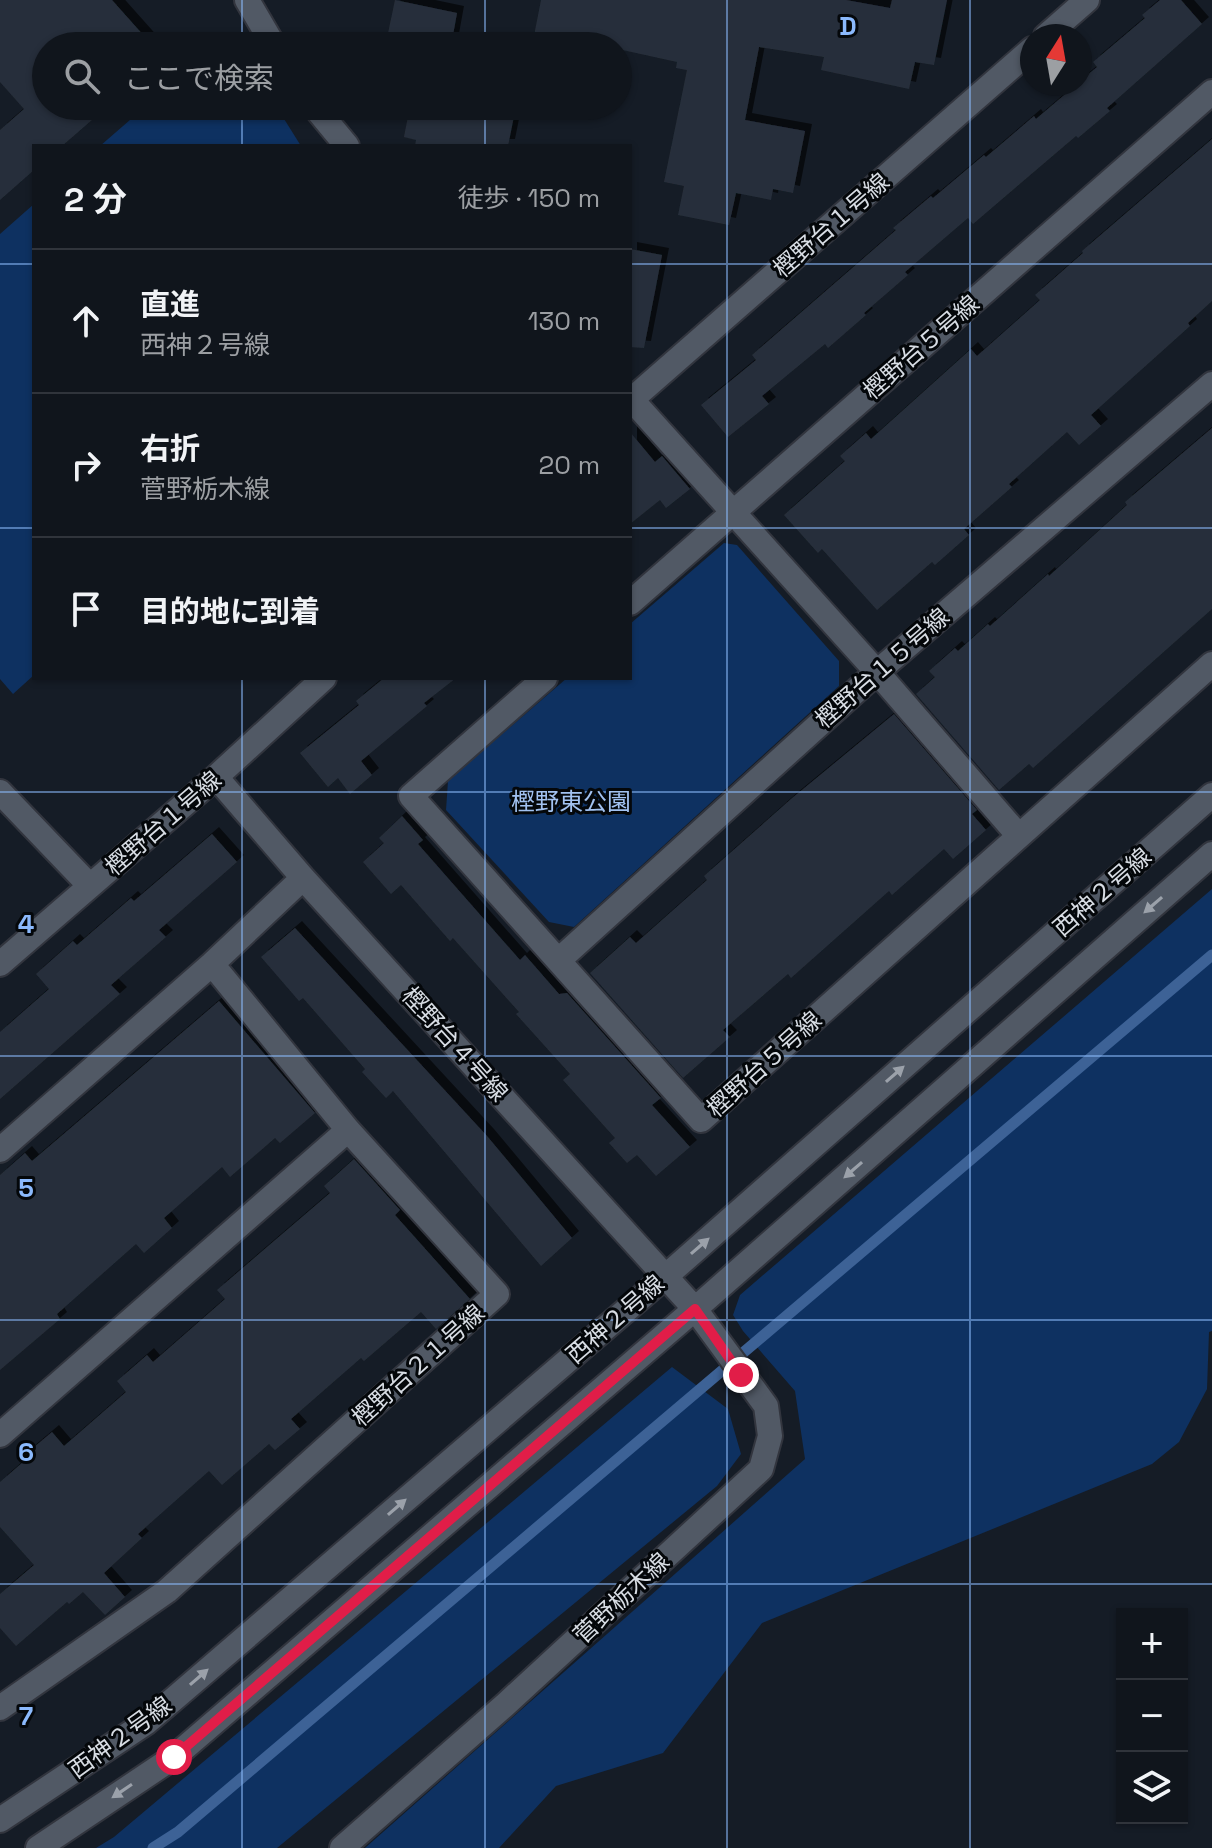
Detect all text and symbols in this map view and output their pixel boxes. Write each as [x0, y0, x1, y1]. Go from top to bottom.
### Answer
text: D [839, 9, 857, 43]
north arrow [1020, 24, 1092, 96]
search box [32, 32, 632, 120]
icon: search [60, 54, 104, 98]
text: ここで検索 [124, 59, 274, 98]
street label: 樫野台１号線 [766, 166, 896, 284]
text: 2 分 [64, 178, 127, 221]
text: 徒歩 · 150 m [458, 181, 600, 215]
text: 直進 [140, 285, 200, 324]
street label: 樫野台５号線 [856, 288, 986, 406]
icon: ahead [64, 299, 108, 343]
text: 130 m [528, 304, 600, 338]
text: 西神２号線 [140, 328, 270, 362]
text: 右折 [140, 429, 200, 468]
icon: right [64, 443, 108, 487]
text: 20 m [539, 448, 600, 482]
text: 菅野栃木線 [140, 472, 270, 506]
icon: arrive [64, 587, 108, 631]
text: 目的地に到着 [140, 592, 320, 631]
street label: 樫野台１５号線 [808, 601, 956, 735]
street label: 樫野台１号線 [98, 764, 228, 882]
park label: 樫野東公園 [511, 786, 631, 817]
street label: 西神２号線 [1047, 841, 1157, 943]
one-way arrow [1144, 896, 1163, 914]
text: 4 [18, 907, 34, 941]
street label: 樫野台４号線 [395, 980, 515, 1108]
street label: 樫野台５号線 [700, 1004, 828, 1124]
one-way arrow [885, 1066, 904, 1084]
one-way arrow [844, 1161, 864, 1178]
text: 5 [18, 1171, 34, 1205]
one-way arrow [690, 1238, 709, 1256]
street label: 西神２号線 [560, 1268, 670, 1370]
street label: 樫野台２１号線 [345, 1297, 491, 1433]
route end [723, 1357, 759, 1393]
text: 6 [18, 1435, 34, 1469]
one-way arrow [386, 1499, 406, 1516]
street label: 菅野栃木線 [567, 1546, 675, 1650]
map controls [1116, 1608, 1188, 1824]
button: + [1116, 1608, 1188, 1680]
one-way arrow [189, 1669, 209, 1686]
button: − [1116, 1680, 1188, 1752]
street label: 西神２号線 [62, 1689, 178, 1785]
text: 7 [19, 1699, 33, 1733]
route start [156, 1739, 192, 1775]
button: layers [1116, 1752, 1188, 1824]
one-way arrow [112, 1783, 133, 1798]

